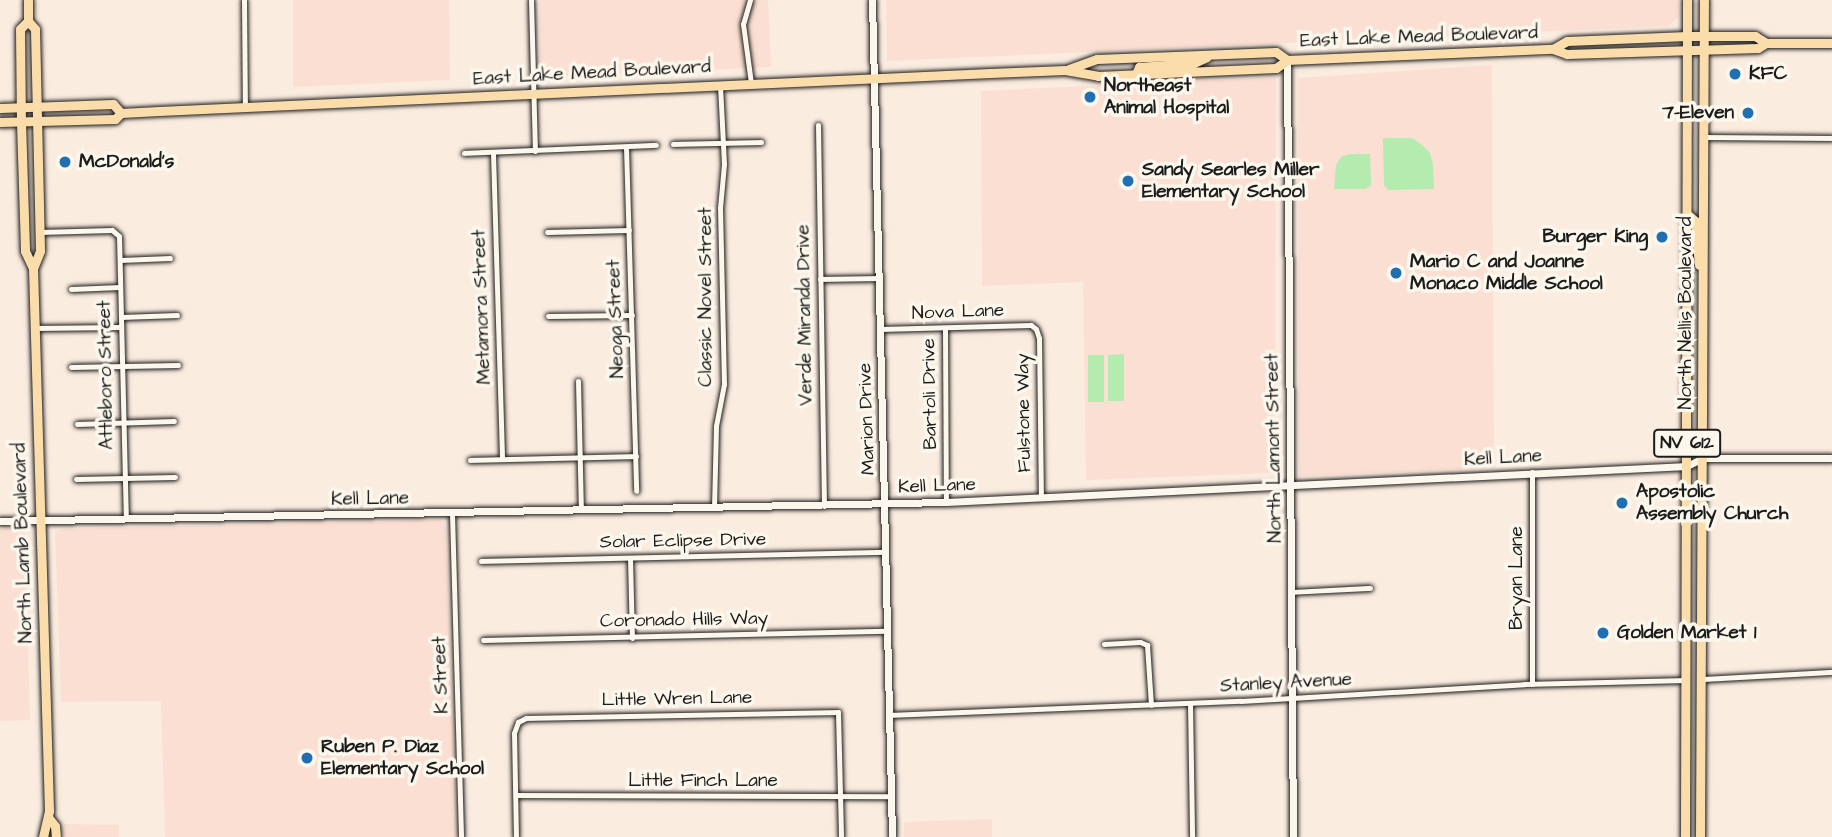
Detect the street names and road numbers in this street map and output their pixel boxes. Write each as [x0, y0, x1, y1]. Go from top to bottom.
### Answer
street label: East Lake Mead Boulevard [1300, 21, 1538, 53]
street label: East Lake Mead Boulevard [473, 55, 711, 91]
street label: Classic Novel Street [695, 207, 717, 387]
street label: North Nellis Boulevard [1675, 217, 1697, 409]
street label: Verde Miranda Drive [792, 224, 818, 406]
street label: Metamora Street [468, 229, 496, 385]
street label: Neoga Street [603, 259, 629, 379]
street label: Nova Lane [911, 299, 1005, 325]
street label: Attleboro Street [93, 300, 119, 450]
street label: Bartoli Drive [918, 338, 942, 450]
street label: Fulstone Way [1012, 353, 1036, 473]
street label: North Lamont Street [1261, 353, 1287, 543]
street label: Marion Drive [854, 362, 880, 476]
road number: NV 612 [1652, 428, 1722, 458]
street label: North Lamb Boulevard [8, 442, 38, 644]
street label: Kell Lane [1463, 445, 1543, 471]
street label: Kell Lane [898, 473, 976, 499]
street label: Kell Lane [331, 487, 409, 511]
street label: Bryan Lane [1506, 526, 1528, 630]
street label: Solar Eclipse Drive [600, 528, 766, 554]
street label: Coronado Hills Way [600, 607, 768, 633]
street label: K Street [428, 636, 454, 714]
street label: Stanley Avenue [1219, 668, 1353, 698]
street label: Little Wren Lane [602, 686, 752, 712]
street label: Little Finch Lane [628, 770, 778, 792]

